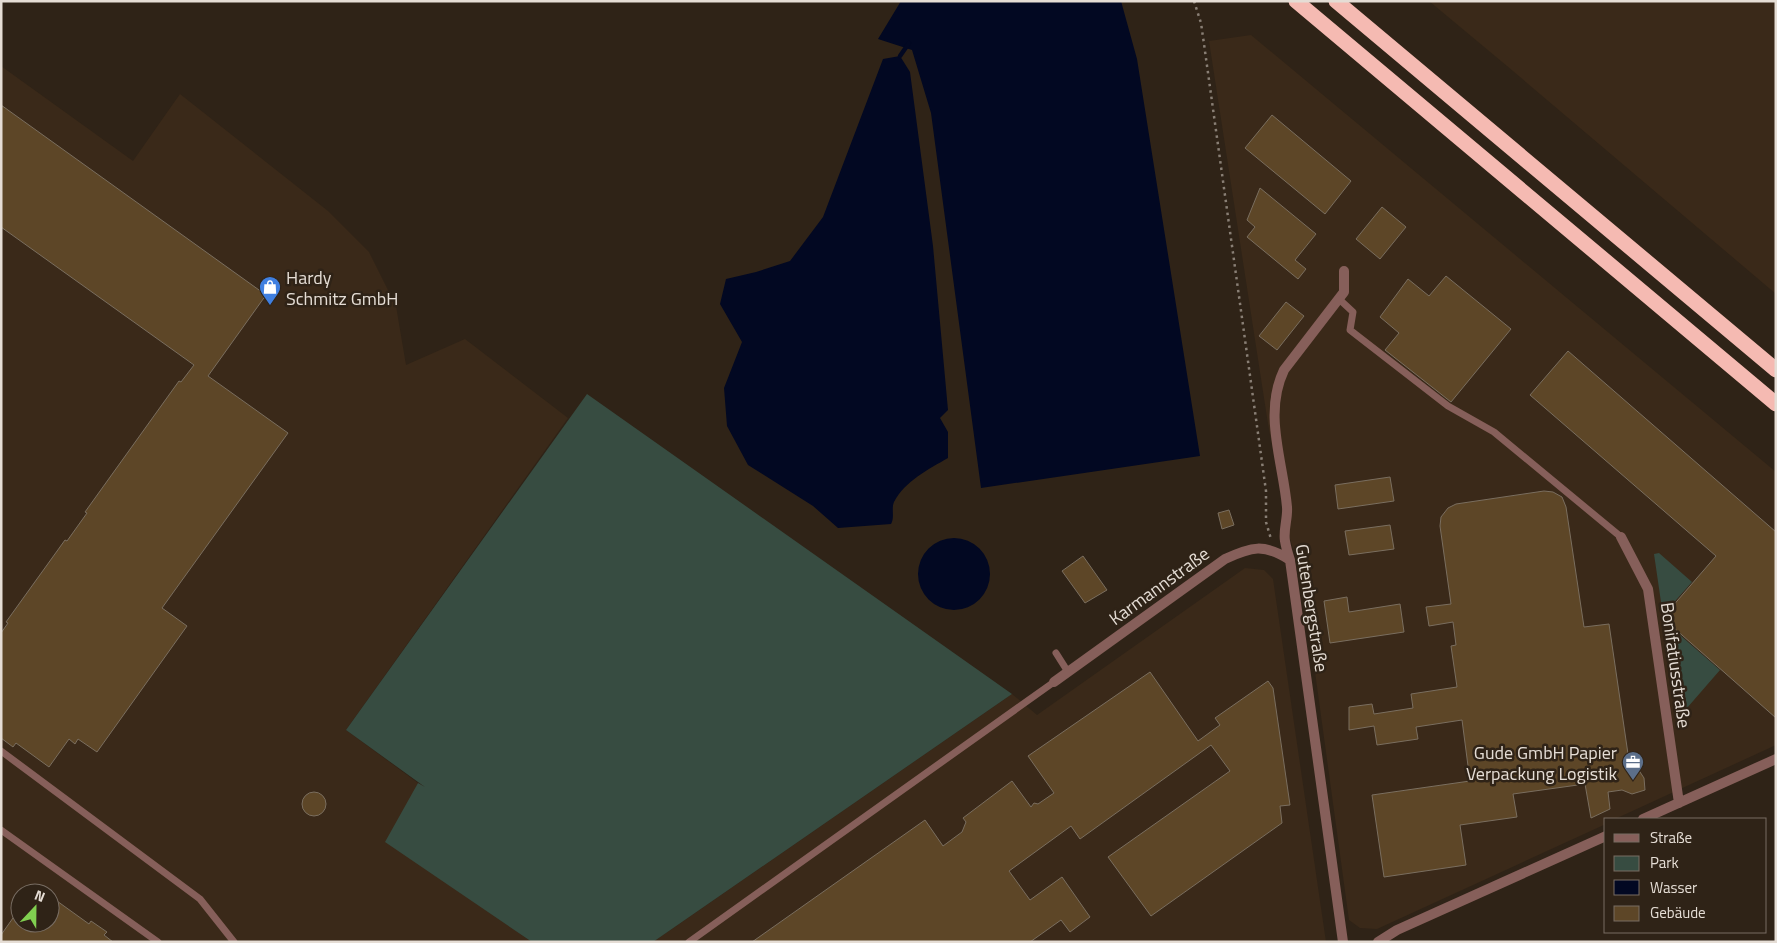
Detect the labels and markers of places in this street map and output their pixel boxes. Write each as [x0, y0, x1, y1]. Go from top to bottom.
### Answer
place label: Hardy Schmitz GmbH [286, 264, 398, 312]
shop icon: Hardy Schmitz GmbH [258, 275, 282, 306]
place label: Gude GmbH Papier Verpackung Logistik [1466, 739, 1617, 787]
office icon: Gude GmbH Papier Verpackung Logistik [1621, 750, 1645, 781]

